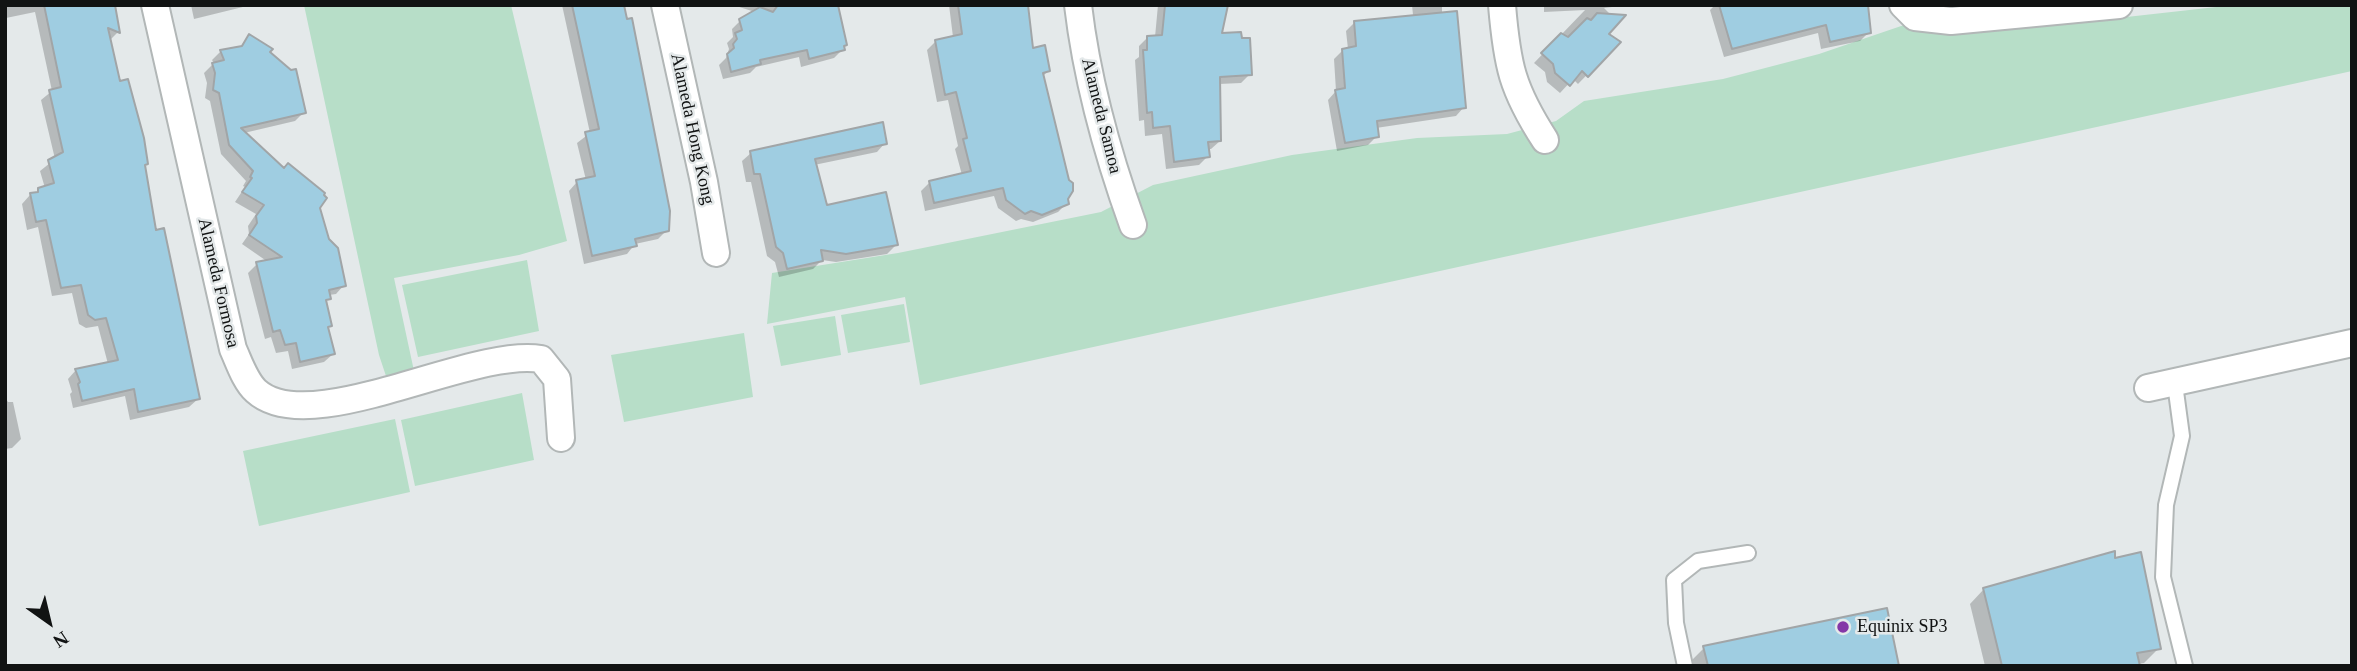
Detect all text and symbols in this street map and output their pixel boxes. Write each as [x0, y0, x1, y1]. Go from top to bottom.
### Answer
street label: Alameda Hong Kong [665, 51, 719, 207]
street label: Alameda Samoa [1076, 56, 1126, 176]
street label: Alameda Formosa [193, 216, 243, 350]
north arrow [14, 587, 84, 657]
place label: Equinix SP3 [1857, 616, 1948, 638]
marker: Equinix SP3 [1835, 619, 1851, 635]
text: N [49, 627, 73, 652]

